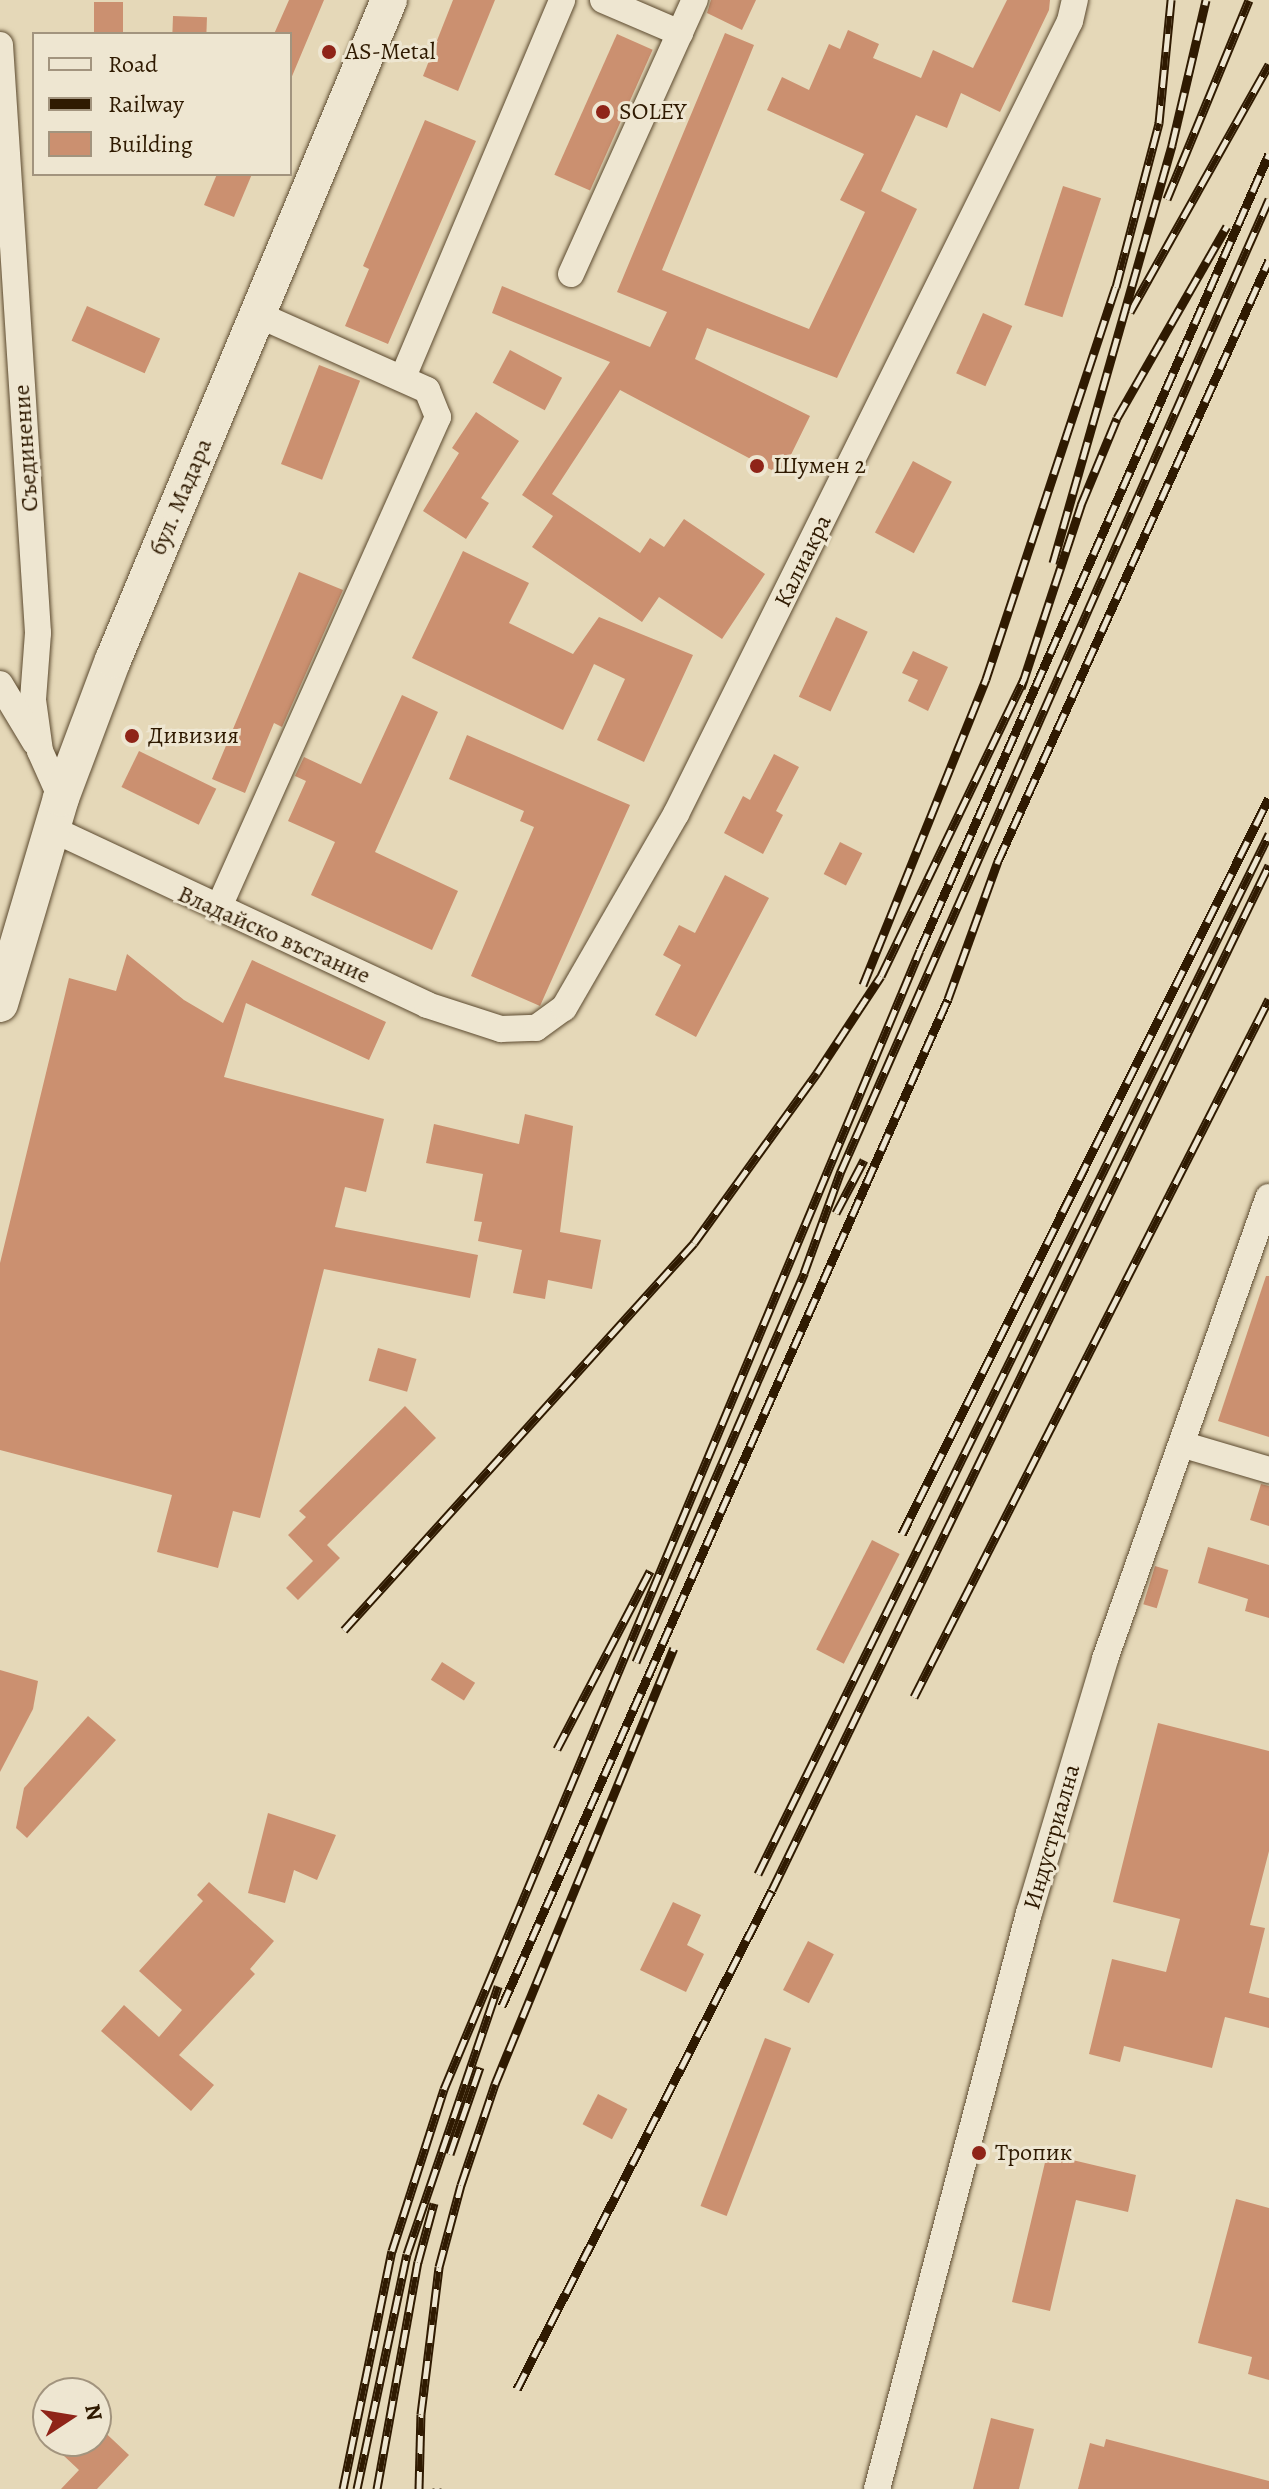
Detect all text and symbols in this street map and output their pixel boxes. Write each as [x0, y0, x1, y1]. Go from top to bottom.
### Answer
legend [32, 32, 292, 176]
place label: AS-Metal [345, 38, 436, 66]
marker: AS-Metal [320, 43, 338, 61]
text: Road [108, 48, 158, 80]
text: Railway [108, 88, 184, 120]
place label: SOLEY [619, 98, 686, 126]
marker: SOLEY [594, 103, 612, 121]
text: Building [108, 128, 193, 160]
street label: Съединение [7, 383, 45, 513]
street label: бул. Мадара [143, 434, 219, 560]
place label: Шумен 2 [773, 452, 866, 480]
marker: Шумен 2 [748, 457, 766, 475]
street label: Калиакра [768, 510, 838, 612]
place label: Дивизия [148, 722, 239, 750]
marker: Дивизия [123, 727, 141, 745]
street label: Владайско въстание [173, 880, 375, 990]
street label: Индустриална [1018, 1761, 1086, 1913]
place label: Тропик [995, 2139, 1072, 2167]
marker: Тропик [970, 2144, 988, 2162]
north arrow [32, 2377, 112, 2457]
text: N [77, 2401, 110, 2423]

